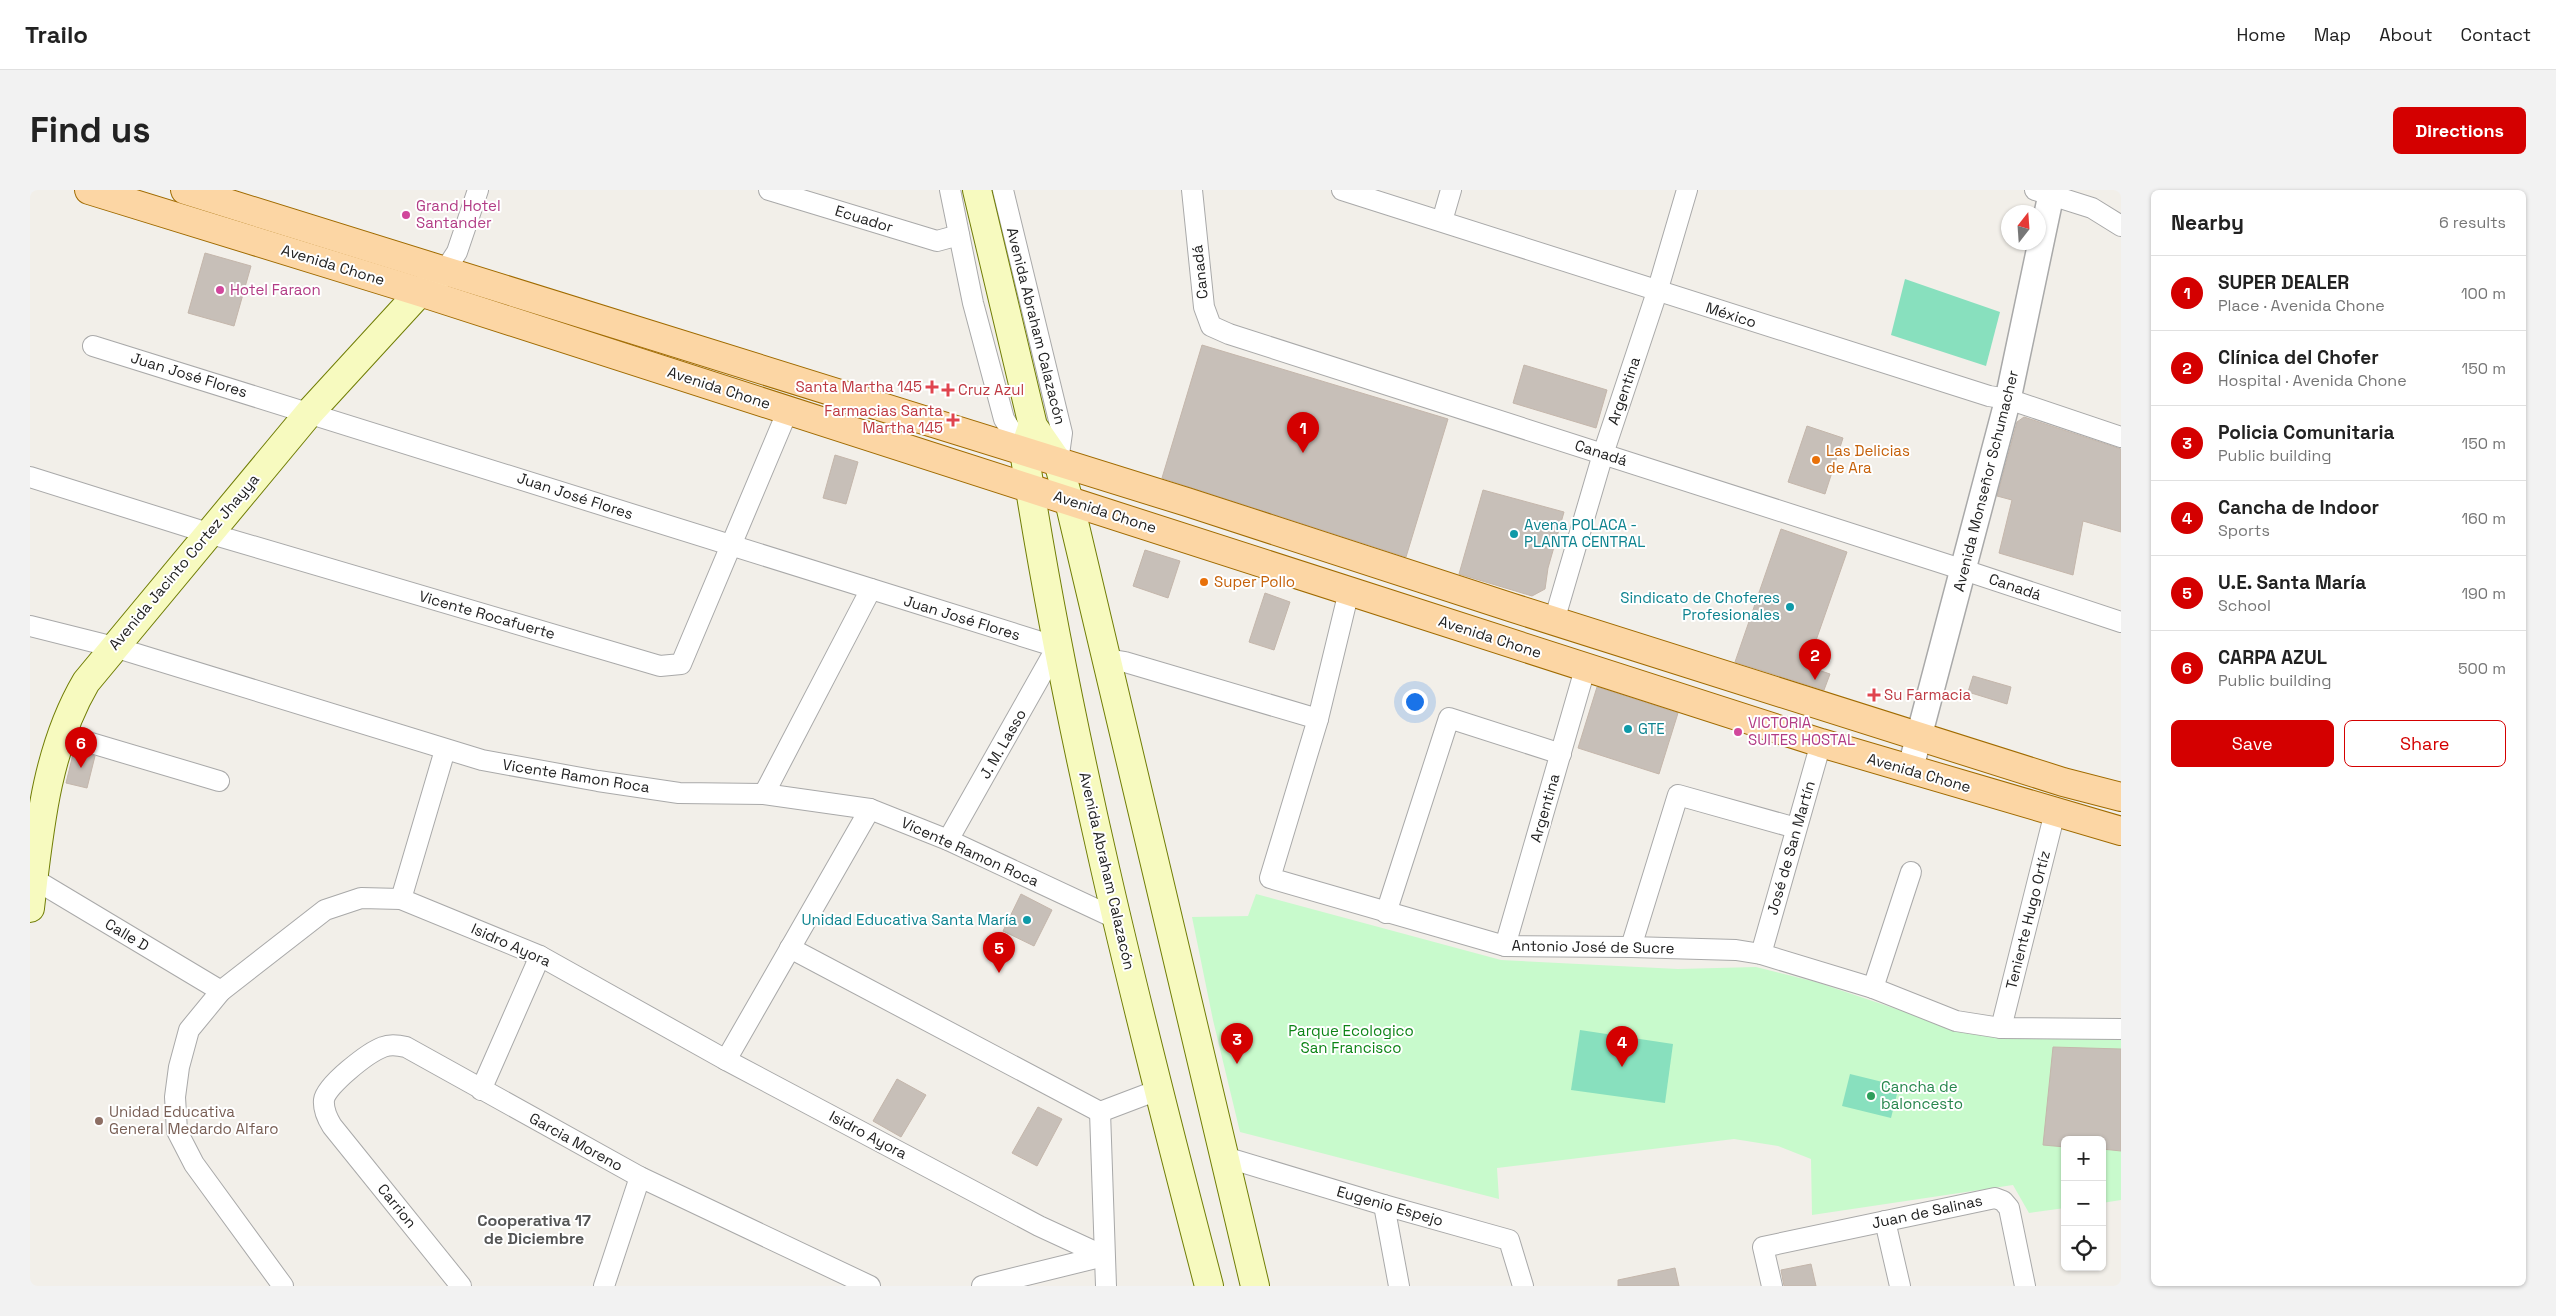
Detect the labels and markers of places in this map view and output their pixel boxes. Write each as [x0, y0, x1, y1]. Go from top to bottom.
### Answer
place label: Grand Hotel Santander [416, 196, 501, 232]
marker: Grand Hotel Santander [400, 209, 412, 221]
place label: Hotel Faraon [230, 280, 321, 299]
marker: Hotel Faraon [214, 284, 226, 296]
place label: Santa Martha 145 [795, 377, 922, 396]
place label: Cruz Azul [958, 380, 1024, 399]
marker: Santa Martha 145 [926, 381, 938, 393]
marker: Cruz Azul [942, 384, 954, 396]
place label: Farmacias Santa Martha 145 [824, 401, 943, 437]
pin: 1 [1287, 412, 1319, 453]
marker: Farmacias Santa Martha 145 [947, 414, 959, 426]
place label: Las Delicias de Ara [1826, 441, 1910, 477]
marker: Las Delicias de Ara [1810, 454, 1822, 466]
place label: Avena POLACA - PLANTA CENTRAL [1524, 515, 1645, 551]
marker: Avena POLACA - PLANTA CENTRAL [1508, 528, 1520, 540]
place label: Super Pollo [1214, 572, 1295, 591]
marker: Super Pollo [1198, 576, 1210, 588]
place label: Sindicato de Choferes Profesionales [1620, 588, 1780, 624]
marker: Sindicato de Choferes Profesionales [1784, 601, 1796, 613]
pin: 2 [1799, 639, 1831, 680]
place label: Su Farmacia [1884, 685, 1971, 704]
marker: Su Farmacia [1868, 689, 1880, 701]
place label: VICTORIA SUITES HOSTAL [1748, 713, 1855, 749]
place label: GTE [1638, 719, 1665, 738]
marker: GTE [1622, 723, 1634, 735]
marker: VICTORIA SUITES HOSTAL [1732, 726, 1744, 738]
pin: 6 [65, 727, 97, 768]
place label: Unidad Educativa Santa María [802, 910, 1017, 929]
marker: Unidad Educativa Santa María [1021, 914, 1033, 926]
pin: 5 [983, 932, 1015, 973]
pin: 3 [1221, 1023, 1253, 1064]
pin: 4 [1606, 1026, 1638, 1067]
place label: Cancha de baloncesto [1881, 1077, 1963, 1113]
marker: Cancha de baloncesto [1865, 1090, 1877, 1102]
place label: Unidad Educativa General Medardo Alfaro [109, 1102, 278, 1138]
marker: Unidad Educativa General Medardo Alfaro [93, 1115, 105, 1127]

